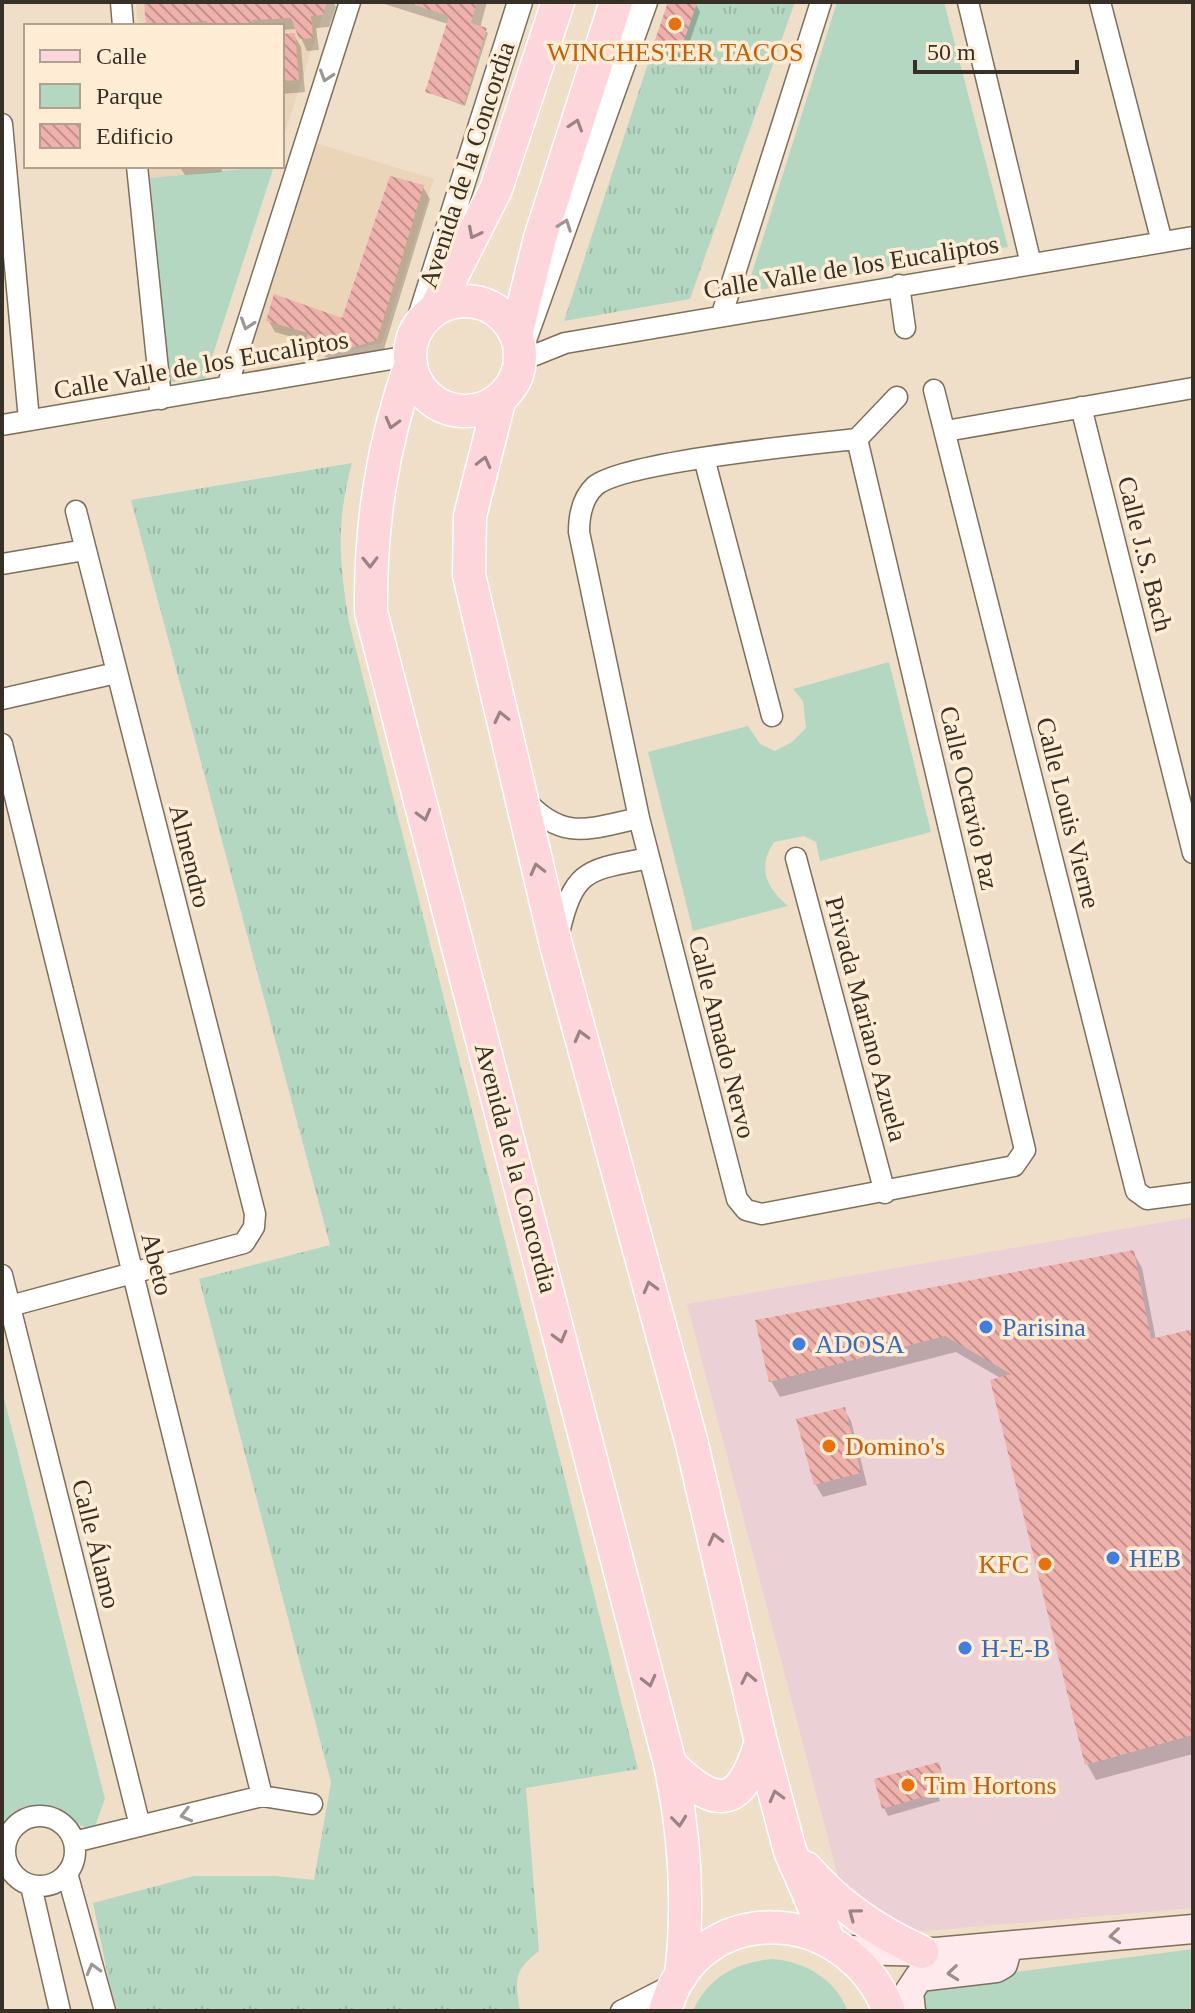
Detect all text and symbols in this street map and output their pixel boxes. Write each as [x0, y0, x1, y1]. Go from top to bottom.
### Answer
marker: WINCHESTER TACOS [666, 15, 684, 33]
legend [24, 24, 284, 168]
scale bar [915, 24, 1077, 74]
street label: Avenida de la Concordia [413, 38, 521, 292]
place label: WINCHESTER TACOS [547, 38, 803, 67]
text: 50 m [927, 39, 976, 65]
text: Calle [96, 43, 147, 69]
one-way arrow [320, 69, 336, 83]
text: Parque [96, 83, 163, 109]
one-way arrow [567, 119, 583, 133]
text: Edificio [96, 123, 173, 149]
one-way arrow [555, 219, 572, 233]
one-way arrow [468, 224, 484, 239]
street label: Calle Valle de los Eucaliptos [701, 229, 1001, 305]
one-way arrow [240, 317, 256, 330]
street label: Calle Valle de los Eucaliptos [52, 325, 350, 405]
one-way arrow [385, 415, 402, 429]
one-way arrow [475, 456, 492, 469]
street label: Calle J.S. Bach [1112, 473, 1178, 635]
one-way arrow [362, 556, 379, 569]
street label: Calle Octavio Paz [934, 703, 1004, 893]
one-way arrow [494, 710, 511, 724]
street label: Calle Louis Vierne [1030, 714, 1106, 912]
street label: Almendro [163, 801, 217, 911]
one-way arrow [414, 807, 431, 821]
one-way arrow [530, 863, 547, 877]
street label: Privada Mariano Azuela [819, 893, 913, 1145]
street label: Calle Amado Nervo [683, 933, 761, 1141]
one-way arrow [574, 1030, 590, 1044]
street label: Avenida de la Concordia [469, 1040, 563, 1296]
street label: Abeto [135, 1230, 179, 1298]
one-way arrow [643, 1280, 659, 1294]
place label: Parisina [1002, 1313, 1086, 1342]
marker: Parisina [977, 1318, 995, 1336]
one-way arrow [551, 1330, 568, 1344]
place label: ADOSA [815, 1330, 905, 1359]
marker: ADOSA [790, 1335, 808, 1353]
place label: Domino's [845, 1432, 945, 1461]
marker: Domino's [820, 1437, 838, 1455]
street label: Calle Álamo [66, 1476, 126, 1612]
one-way arrow [708, 1532, 725, 1546]
place label: HEB [1129, 1544, 1181, 1573]
marker: HEB [1104, 1549, 1122, 1567]
place label: KFC [978, 1550, 1029, 1579]
marker: KFC [1036, 1555, 1054, 1573]
place label: H-E-B [981, 1634, 1050, 1663]
marker: H-E-B [956, 1639, 974, 1657]
one-way arrow [740, 1671, 757, 1685]
one-way arrow [640, 1674, 657, 1688]
place label: Tim Hortons [924, 1771, 1057, 1800]
marker: Tim Hortons [899, 1776, 917, 1794]
one-way arrow [768, 1790, 785, 1804]
one-way arrow [180, 1805, 193, 1822]
one-way arrow [670, 1815, 687, 1828]
one-way arrow [848, 1910, 862, 1924]
one-way arrow [1108, 1928, 1121, 1945]
one-way arrow [86, 1962, 102, 1976]
one-way arrow [946, 1965, 959, 1982]

